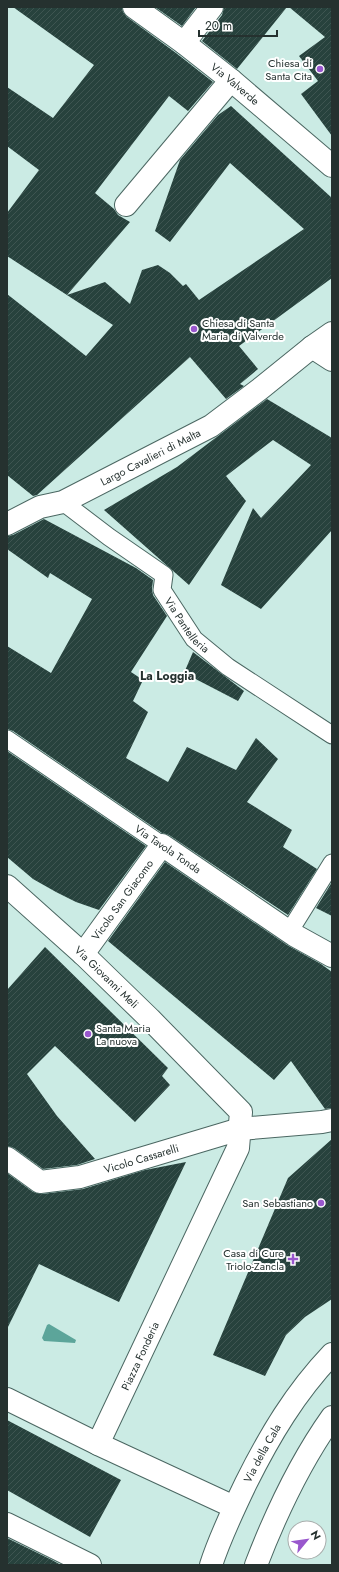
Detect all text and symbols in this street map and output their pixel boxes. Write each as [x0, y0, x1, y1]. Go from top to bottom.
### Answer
scale bar [199, 12, 277, 38]
text: 20 m [205, 17, 232, 35]
place label: Chiesa di Santa Cita [265, 55, 312, 84]
street label: Via Valverde [207, 59, 263, 109]
marker: Chiesa di Santa Cita [315, 64, 325, 74]
place label: Chiesa di Santa Maria di Valverde [202, 315, 284, 344]
marker: Chiesa di Santa Maria di Valverde [189, 324, 199, 334]
street label: Largo Cavalieri di Malta [98, 425, 203, 489]
street label: Via Pantelleria [161, 594, 213, 657]
district label: La Loggia [140, 667, 194, 685]
street label: Via Tavola Tonda [132, 821, 204, 877]
street label: Vicolo San Giacomo [88, 856, 157, 943]
street label: Via Giovanni Meli [71, 942, 142, 1012]
place label: Santa Maria La nuova [96, 1020, 150, 1049]
marker: Santa Maria La nuova [83, 1029, 93, 1039]
street label: Vicolo Cassarelli [102, 1140, 181, 1177]
place label: San Sebastiano [242, 1195, 313, 1211]
marker: San Sebastiano [316, 1198, 326, 1208]
place label: Casa di Cure Triolo-Zancla [223, 1245, 284, 1274]
marker: Casa di Cure Triolo-Zancla [287, 1253, 299, 1265]
street label: Piazza Fonderia [117, 1319, 163, 1393]
street label: Via della Cala [239, 1421, 285, 1485]
north arrow [287, 1520, 327, 1560]
text: N [307, 1527, 325, 1543]

